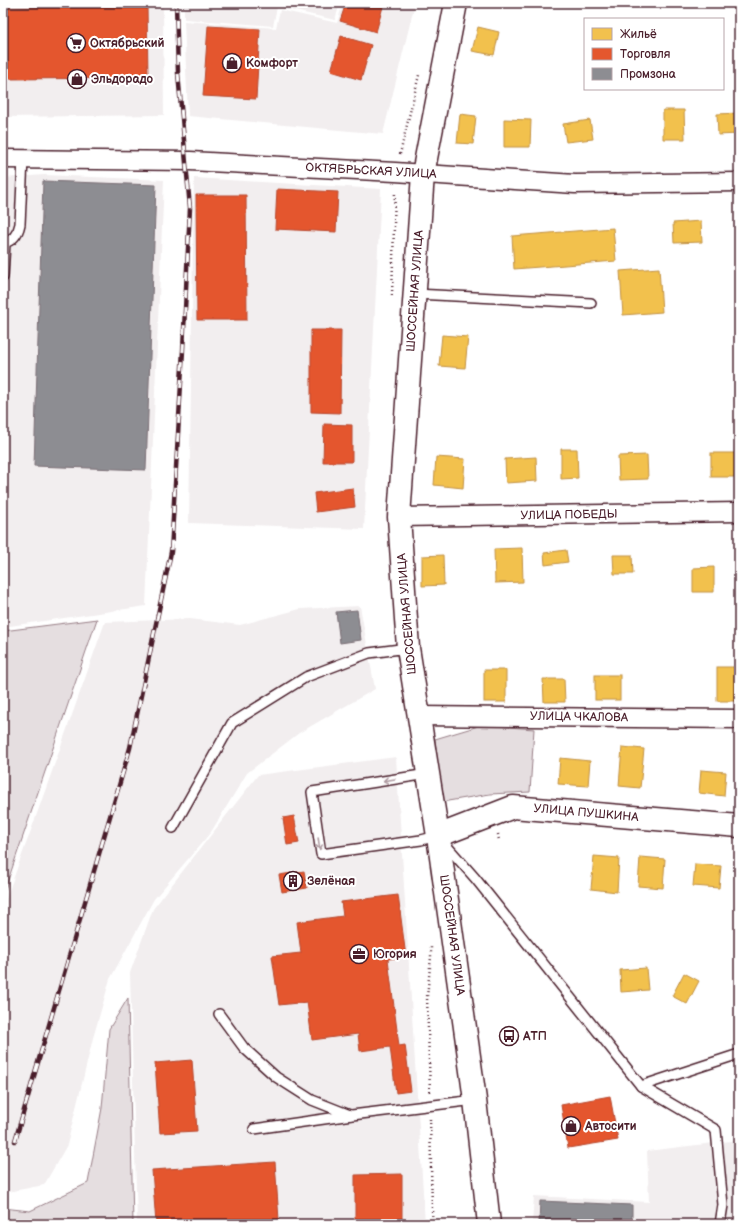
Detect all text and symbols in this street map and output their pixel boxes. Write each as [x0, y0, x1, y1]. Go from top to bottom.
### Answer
legend [584, 18, 724, 90]
text: Жильё [620, 27, 657, 42]
supermarket icon: Октябрьский [65, 32, 87, 54]
place label: Октябрьский [90, 36, 164, 51]
text: Торговля [620, 47, 671, 62]
shop icon: Комфорт [221, 52, 243, 74]
place label: Комфорт [246, 56, 298, 71]
text: Промзона [620, 67, 676, 82]
shop icon: Эльдорадо [66, 68, 88, 90]
place label: Эльдорадо [91, 72, 153, 87]
street label: ОКТЯБРЬСКАЯ УЛИЦА [305, 160, 438, 182]
street label: ШОССЕЙНАЯ УЛИЦА [403, 229, 427, 352]
street label: УЛИЦА ПОБЕДЫ [520, 507, 618, 523]
street label: ШОССЕЙНАЯ УЛИЦА [394, 552, 420, 675]
street label: УЛИЦА ЧКАЛОВА [530, 709, 629, 725]
one-way arrow [383, 776, 396, 784]
street label: УЛИЦА ПУШКИНА [533, 801, 640, 825]
one-way arrow [316, 837, 323, 850]
building icon: Зелёная [282, 870, 304, 892]
place label: Зелёная [307, 874, 355, 889]
street label: ШОССЕЙНАЯ УЛИЦА [436, 874, 468, 997]
office icon: Югория [348, 943, 370, 965]
place label: Югория [373, 947, 417, 962]
bus stop icon: АТП [498, 1025, 520, 1047]
place label: АТП [522, 1029, 547, 1044]
shop icon: Автосити [560, 1115, 582, 1137]
place label: Автосити [584, 1119, 637, 1134]

